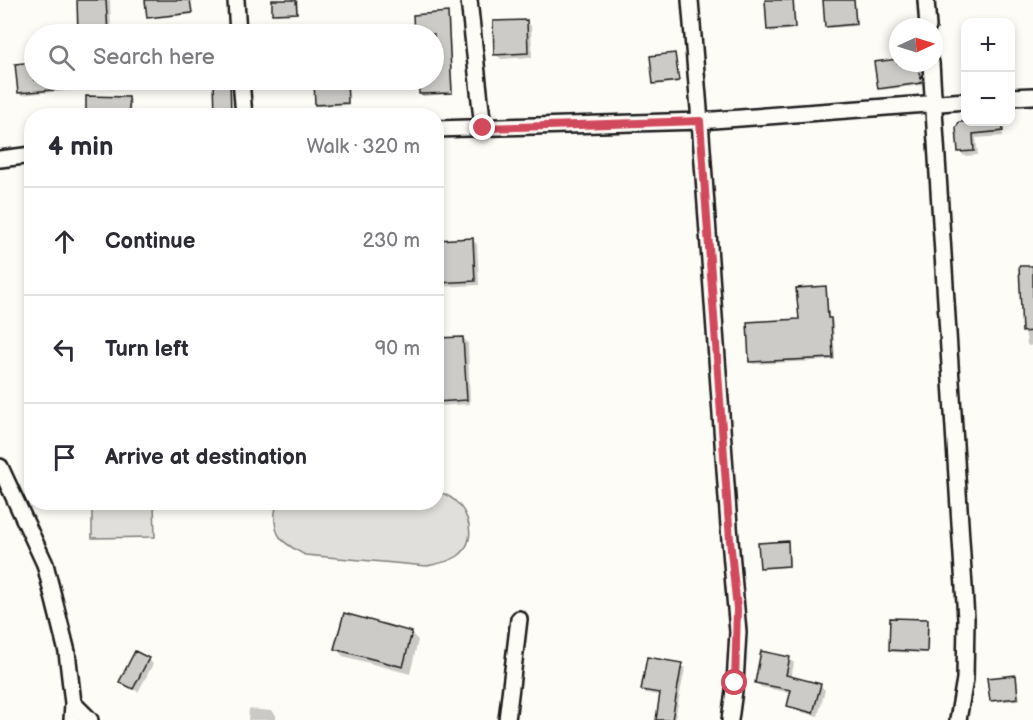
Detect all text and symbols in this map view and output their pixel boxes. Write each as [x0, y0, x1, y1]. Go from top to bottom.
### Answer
north arrow [889, 18, 943, 72]
map controls [961, 18, 1015, 126]
button: + [961, 18, 1015, 72]
search box [24, 24, 444, 90]
icon: search [45, 41, 78, 74]
text: Search here [93, 44, 215, 71]
button: − [961, 72, 1015, 126]
route end [469, 114, 495, 140]
text: 4 min [48, 132, 113, 163]
text: Walk · 320 m [306, 135, 420, 159]
icon: ahead [48, 225, 81, 258]
text: Continue [105, 228, 195, 255]
text: 230 m [363, 229, 420, 253]
icon: left [48, 333, 81, 366]
text: Turn left [105, 336, 189, 363]
text: 90 m [375, 337, 420, 361]
icon: arrive [48, 441, 81, 474]
text: Arrive at destination [105, 444, 307, 471]
route start [721, 669, 747, 695]

